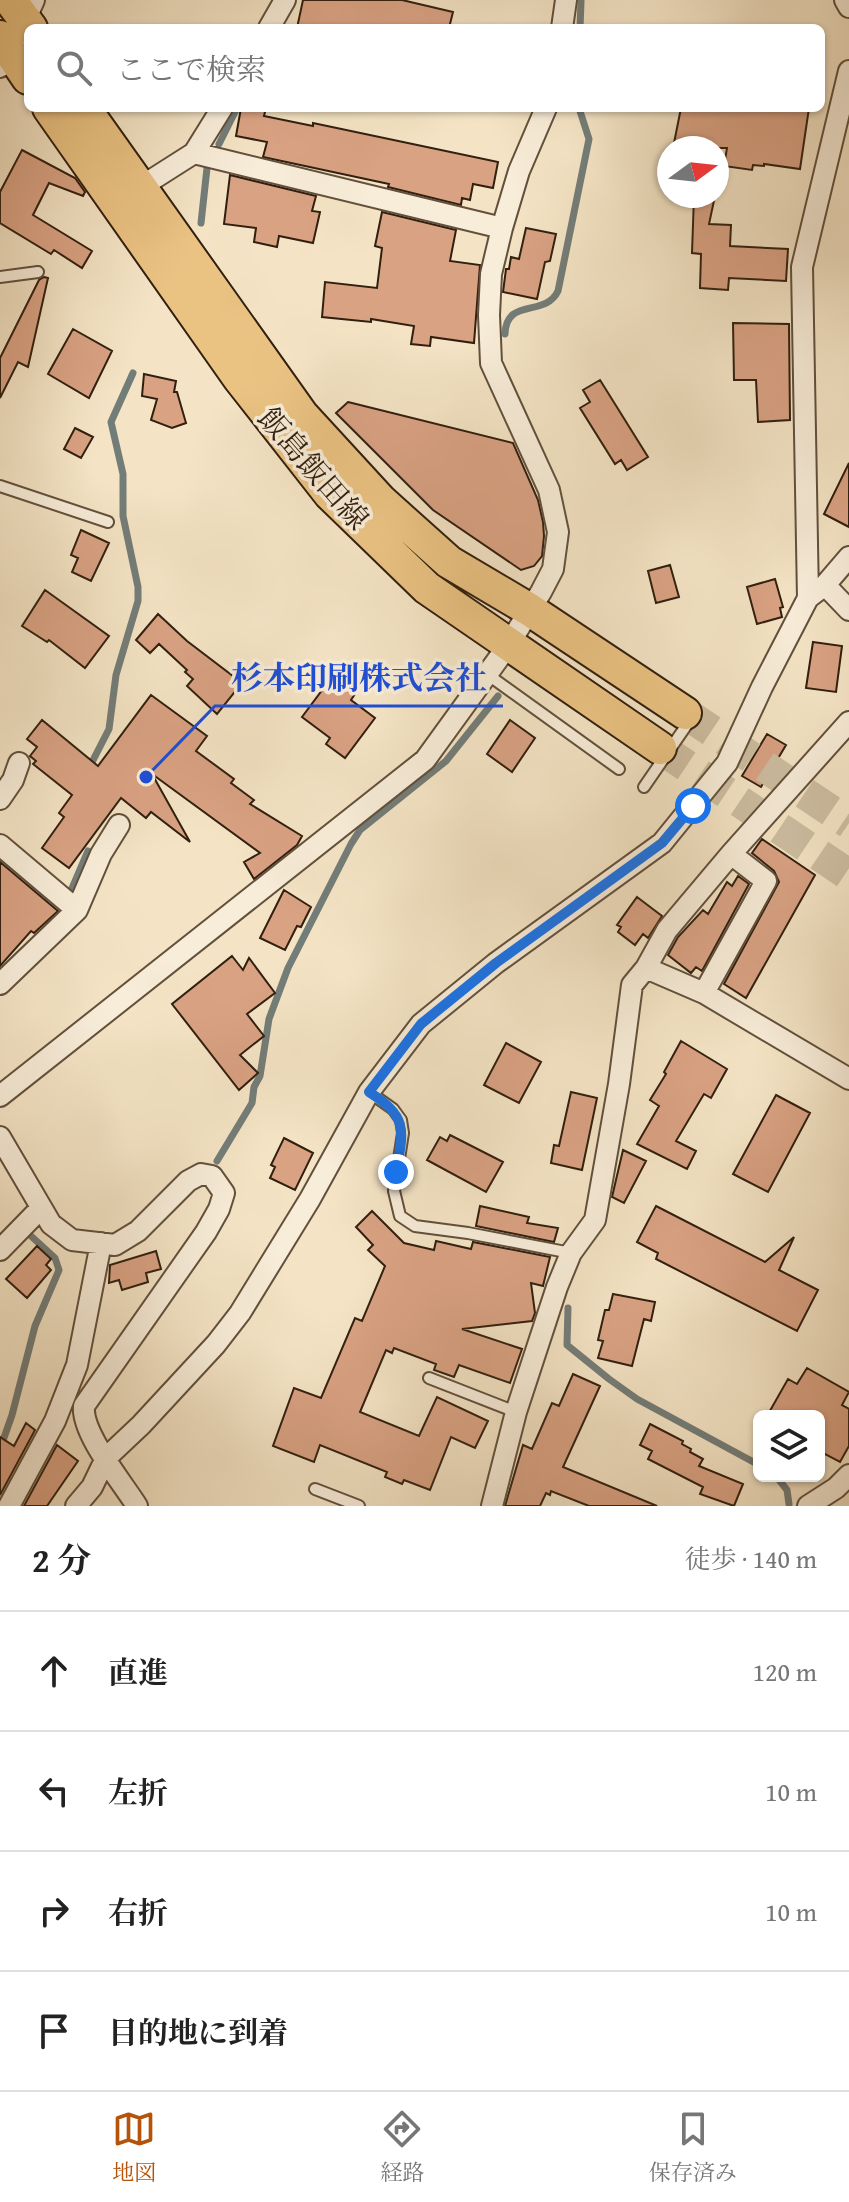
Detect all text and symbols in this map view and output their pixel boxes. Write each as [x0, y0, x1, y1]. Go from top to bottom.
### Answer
search box [24, 24, 825, 112]
icon: search [52, 46, 96, 90]
text: ここで検索 [116, 47, 266, 91]
north arrow [657, 136, 729, 208]
street label: 飯島飯田線 [248, 397, 380, 539]
callout: 杉本印刷株式会社 [215, 650, 503, 706]
text: 杉本印刷株式会社 [231, 654, 487, 701]
route start [675, 788, 711, 824]
route end [378, 1154, 414, 1190]
map controls [753, 1410, 825, 1482]
button: layers [753, 1410, 825, 1482]
text: 2 分 [32, 1535, 91, 1584]
text: 徒歩 · 140 m [685, 1539, 817, 1578]
icon: ahead [32, 1649, 76, 1693]
text: 直進 [108, 1650, 168, 1694]
text: 120 m [752, 1652, 817, 1691]
icon: left [32, 1769, 76, 1813]
text: 左折 [108, 1770, 168, 1814]
text: 10 m [765, 1772, 817, 1811]
icon: right [32, 1889, 76, 1933]
text: 右折 [108, 1890, 168, 1934]
text: 10 m [765, 1892, 817, 1931]
icon: arrive [32, 2009, 76, 2053]
text: 目的地に到着 [108, 2010, 288, 2054]
tab: 地図 [112, 2107, 156, 2188]
tab: 経路 [380, 2107, 425, 2188]
tab: 保存済み [649, 2107, 737, 2188]

